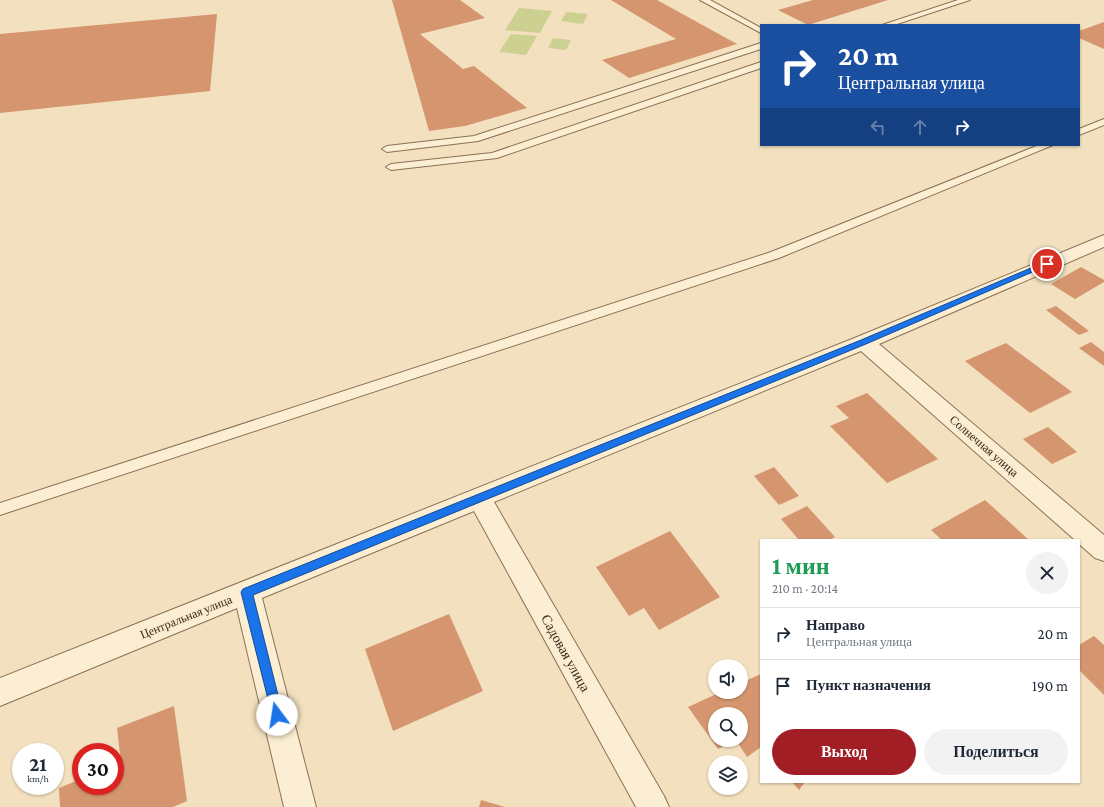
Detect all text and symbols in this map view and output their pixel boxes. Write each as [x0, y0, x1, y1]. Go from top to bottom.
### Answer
icon: right [772, 40, 824, 92]
text: 20 m [838, 40, 898, 71]
text: Центральная улица [838, 73, 985, 93]
icon: left [867, 116, 889, 138]
icon: ahead [909, 116, 931, 138]
icon: right [951, 116, 973, 138]
pin [1030, 247, 1064, 281]
icon: arrive [1036, 253, 1058, 275]
street label: Солнечная улица [947, 412, 1022, 480]
text: 1 мин [772, 552, 830, 579]
button: close [1026, 552, 1068, 594]
text: 210 m · 20:14 [772, 581, 838, 596]
street label: Центральная улица [138, 592, 235, 642]
street label: Садовая улица [538, 612, 594, 695]
text: Направо [806, 617, 865, 633]
icon: right [772, 623, 794, 645]
text: 20 m [1038, 626, 1068, 642]
text: Центральная улица [806, 634, 912, 649]
map controls [708, 659, 748, 795]
button: sound [708, 659, 748, 699]
icon: arrive [772, 675, 794, 697]
text: Пункт назначения [806, 677, 931, 693]
text: 190 m [1032, 678, 1068, 694]
position arrow [256, 694, 298, 736]
button: search [708, 707, 748, 747]
button: Выход [772, 729, 916, 775]
button: Поделиться [924, 729, 1068, 775]
speed limit sign: 30 [72, 743, 124, 795]
text: 21 [29, 753, 47, 775]
button: layers [708, 755, 748, 795]
text: km/h [27, 773, 49, 784]

